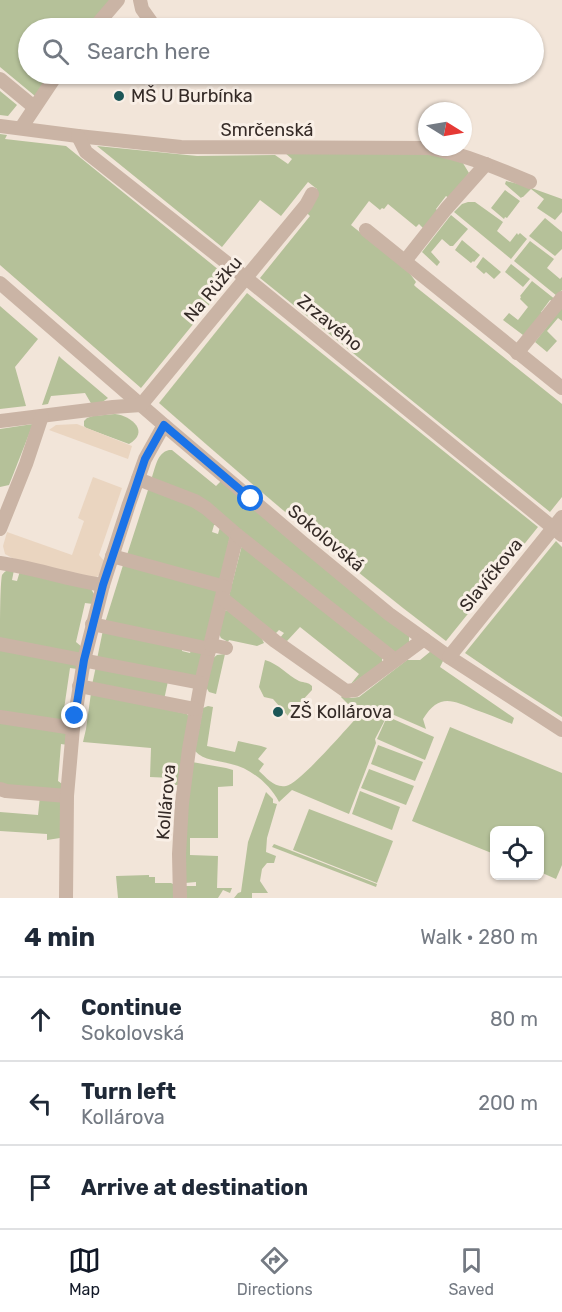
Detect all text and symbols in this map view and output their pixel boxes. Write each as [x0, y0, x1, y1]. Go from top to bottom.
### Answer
search box [18, 18, 544, 84]
icon: search [39, 35, 72, 68]
text: Search here [87, 38, 210, 65]
place label: MŠ U Burbínka [131, 85, 253, 107]
marker: MŠ U Burbínka [112, 89, 126, 103]
north arrow [418, 102, 472, 156]
street label: Smrčenská [220, 119, 314, 141]
street label: Na Růžku [179, 252, 247, 326]
street label: Zrzavého [293, 290, 367, 356]
route start [237, 485, 263, 511]
street label: Sokolovská [283, 500, 369, 576]
street label: Slavíčkova [455, 534, 527, 616]
place label: ZŠ Kollárova [290, 701, 392, 723]
route end [61, 702, 87, 728]
marker: ZŠ Kollárova [271, 705, 285, 719]
street label: Kollárova [152, 763, 180, 841]
map controls [490, 826, 544, 880]
button: locate [490, 826, 544, 880]
text: 4 min [24, 922, 95, 953]
text: Walk · 280 m [420, 925, 538, 949]
text: Continue [81, 994, 182, 1021]
icon: ahead [24, 1003, 57, 1036]
text: 80 m [490, 1007, 538, 1031]
text: Sokolovská [81, 1021, 184, 1045]
text: Turn left [81, 1078, 176, 1105]
icon: left [24, 1087, 57, 1120]
text: 200 m [478, 1091, 538, 1115]
text: Kollárova [81, 1105, 165, 1129]
icon: arrive [24, 1171, 57, 1204]
text: Arrive at destination [81, 1174, 308, 1201]
tab: Map [68, 1244, 101, 1299]
tab: Directions [237, 1244, 313, 1299]
tab: Saved [448, 1244, 494, 1299]

